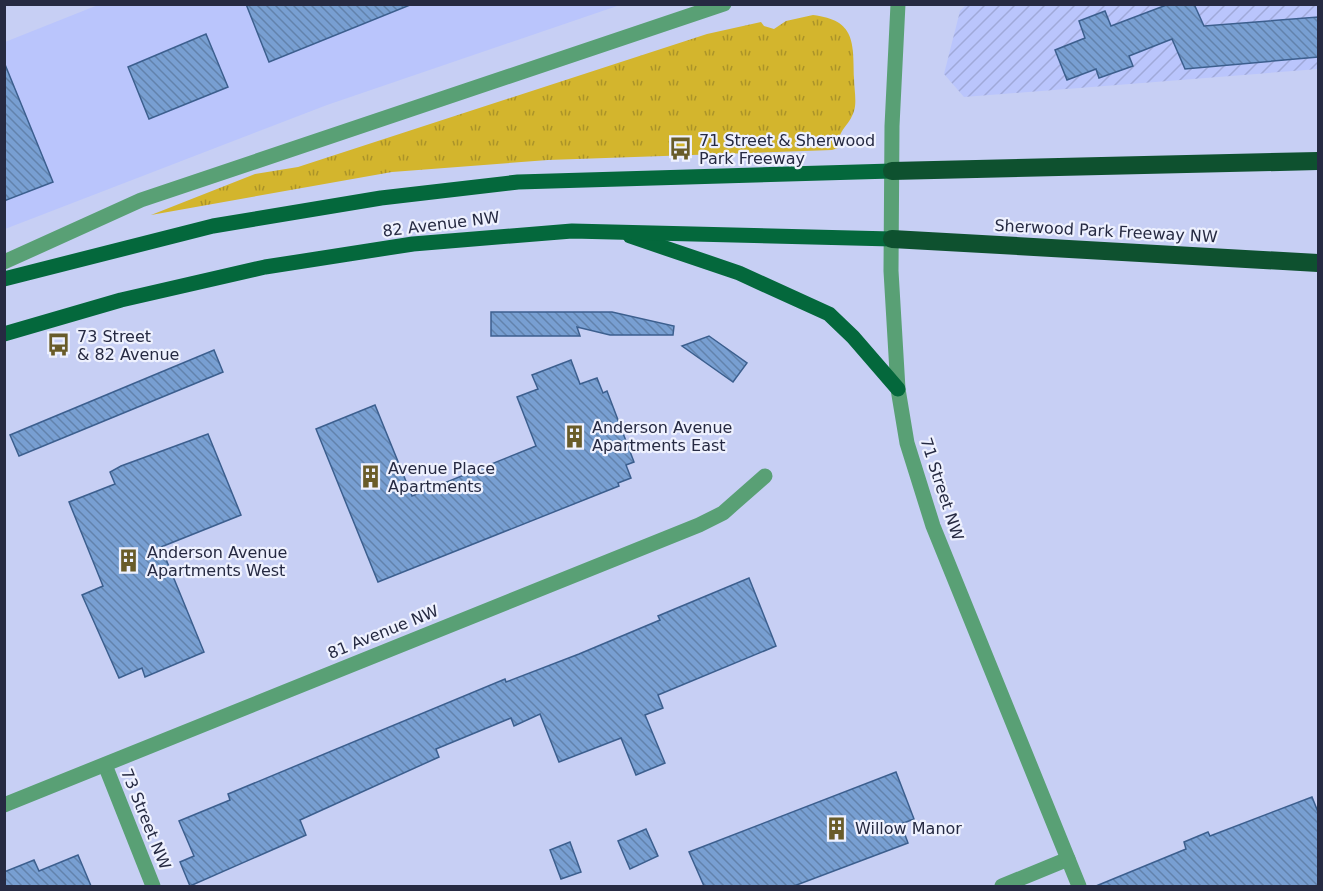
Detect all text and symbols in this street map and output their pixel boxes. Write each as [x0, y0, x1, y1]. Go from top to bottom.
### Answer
place label: 71 Street & Sherwood Park Freeway [699, 131, 875, 168]
bus stop icon: 71 Street & Sherwood Park Freeway [668, 136, 694, 162]
street label: 82 Avenue NW [381, 207, 501, 241]
street label: Sherwood Park Freeway NW [994, 216, 1218, 246]
place label: 73 Street & 82 Avenue [77, 327, 179, 364]
bus stop icon: 73 Street & 82 Avenue [46, 332, 72, 358]
place label: Anderson Avenue Apartments East [592, 418, 732, 455]
building icon: Anderson Avenue Apartments East [561, 423, 587, 449]
street label: 71 Street NW [916, 435, 968, 543]
place label: Avenue Place Apartments [388, 459, 495, 496]
building icon: Avenue Place Apartments [357, 464, 383, 490]
place label: Anderson Avenue Apartments West [147, 543, 287, 580]
building icon: Anderson Avenue Apartments West [116, 548, 142, 574]
street label: 81 Avenue NW [325, 601, 441, 663]
street label: 73 Street NW [117, 766, 175, 872]
building icon: Willow Manor [824, 815, 850, 841]
place label: Willow Manor [855, 819, 962, 838]

